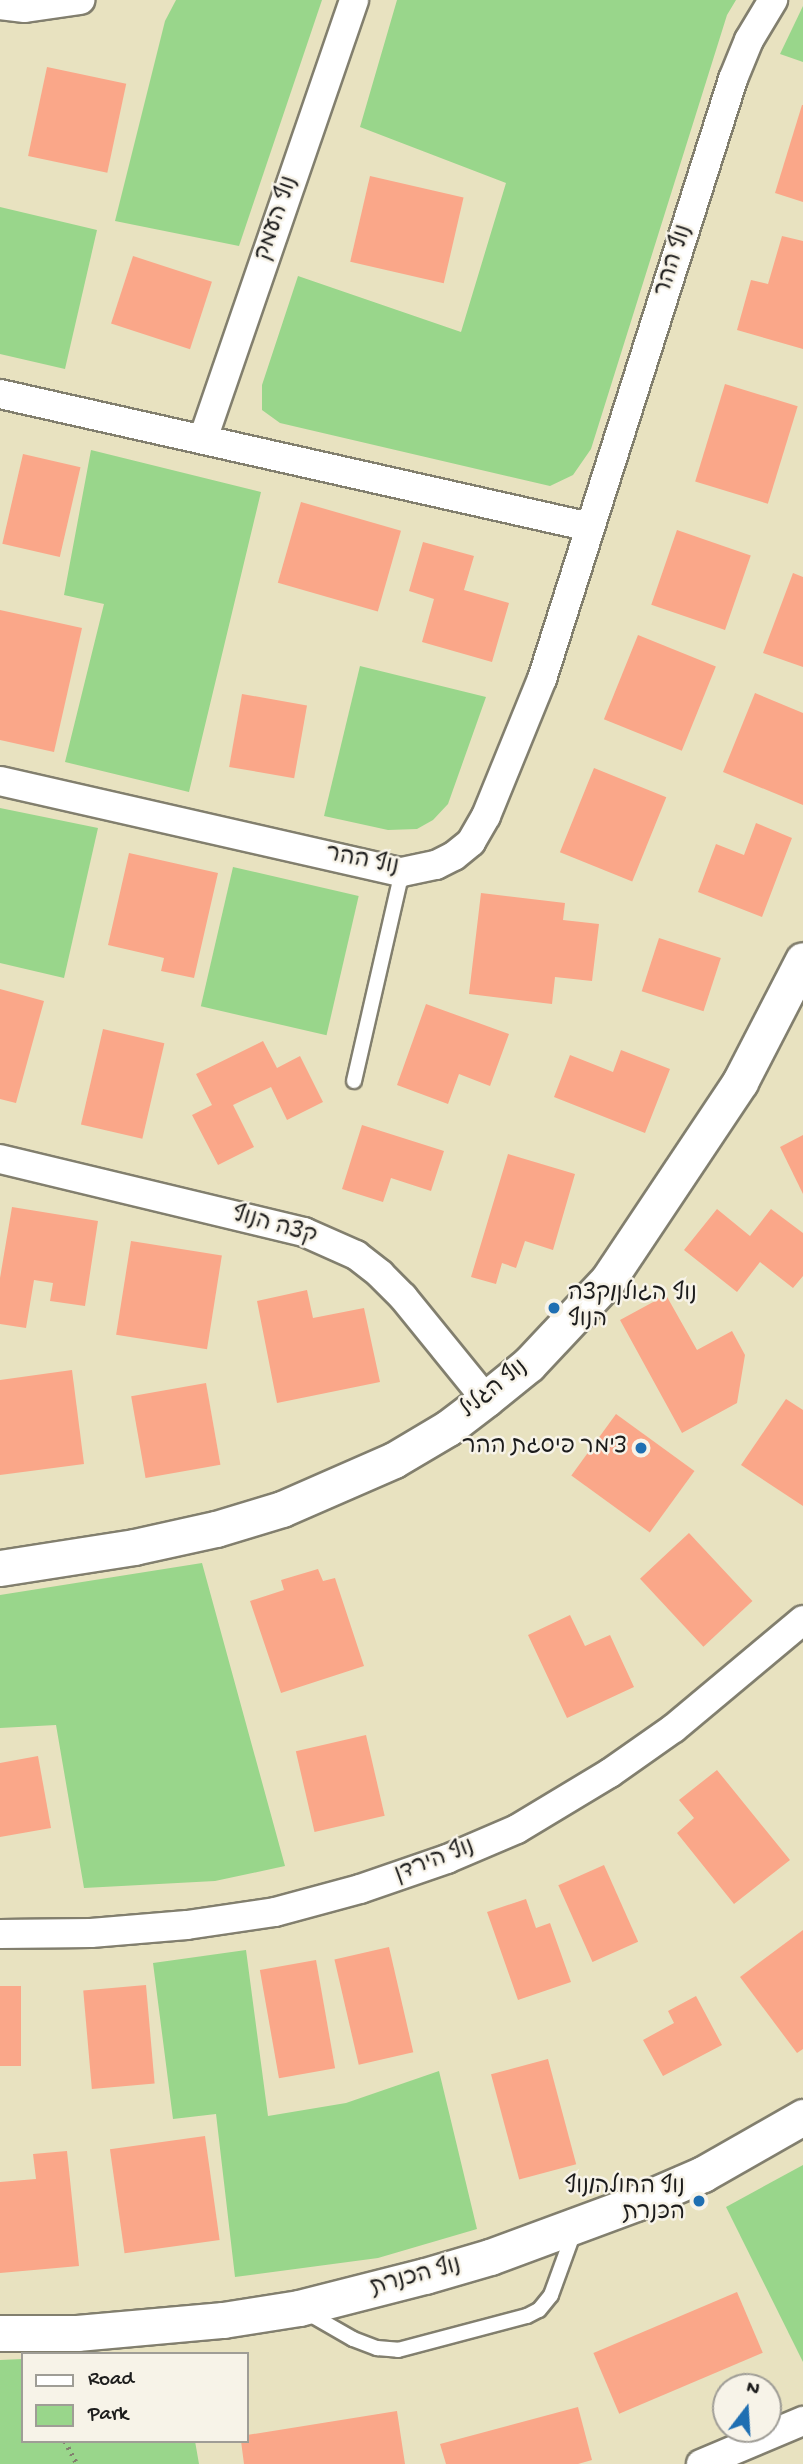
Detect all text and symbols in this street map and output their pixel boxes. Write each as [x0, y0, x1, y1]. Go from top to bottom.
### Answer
street label: נוף העמק [251, 173, 305, 265]
street label: נוף ההר [650, 222, 700, 300]
street label: נוף ההר [323, 841, 401, 883]
street label: קצה הנוף [228, 1202, 320, 1252]
place label: נוף הגולן/קצה הנוף [568, 1281, 697, 1335]
marker: נוף הגולן/קצה הנוף [546, 1300, 562, 1316]
street label: נוף הגליל [456, 1355, 534, 1425]
place label: צימר פיסגת ההר [462, 1434, 627, 1462]
marker: צימר פיסגת ההר [633, 1440, 649, 1456]
street label: נוף הירדן [391, 1834, 479, 1890]
place label: נוף החולה/נוף הכנרת [564, 2174, 685, 2228]
marker: נוף החולה/נוף הכנרת [691, 2193, 707, 2209]
street label: נוף הכנרת [368, 2253, 464, 2303]
legend [21, 2352, 248, 2443]
text: Road [88, 2368, 134, 2393]
north arrow [712, 2373, 782, 2443]
text: N [743, 2377, 762, 2402]
text: Park [88, 2403, 128, 2428]

